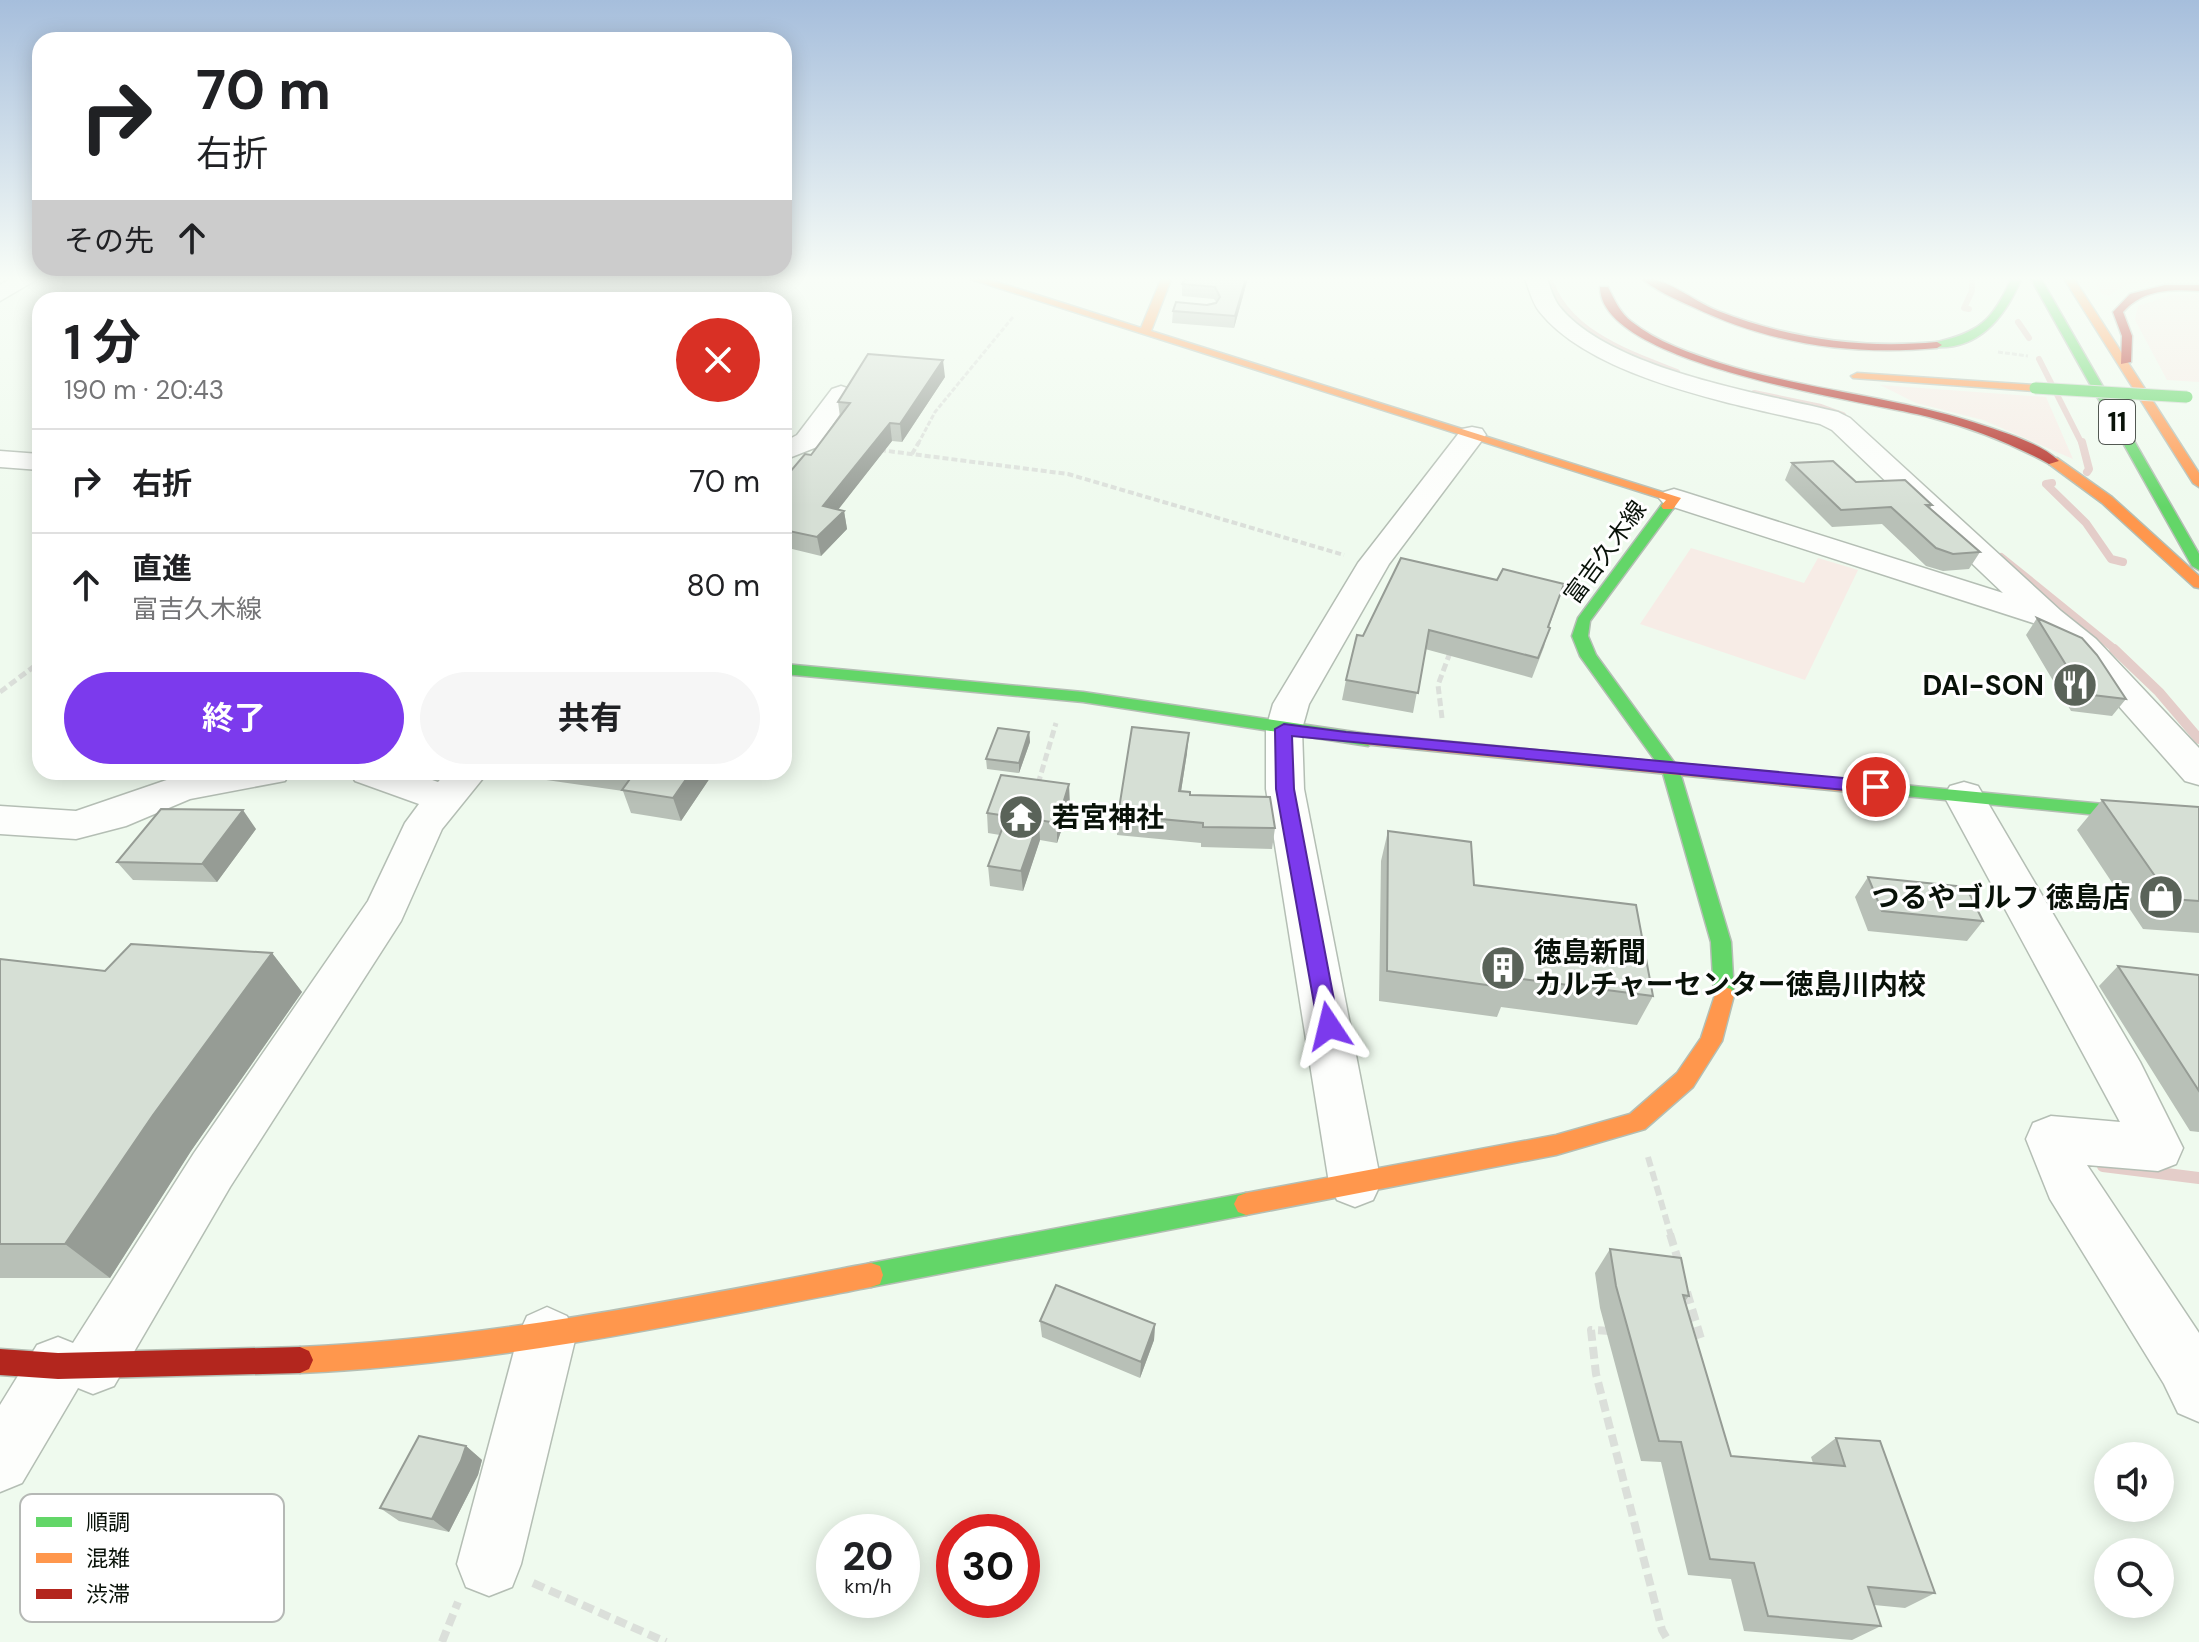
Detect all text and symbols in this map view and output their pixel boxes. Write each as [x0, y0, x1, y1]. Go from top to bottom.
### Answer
text: 70 m [196, 53, 331, 126]
icon: right [64, 64, 168, 168]
text: 右折 [196, 130, 268, 177]
icon: ahead [170, 216, 214, 260]
text: その先 [64, 221, 154, 260]
text: 1 分 [64, 311, 141, 374]
button: close [676, 318, 760, 402]
text: 190 m · 20:43 [64, 373, 224, 407]
road number: 11 [2099, 400, 2135, 444]
icon: right [64, 459, 108, 503]
text: 70 m [689, 462, 760, 501]
text: 右折 [132, 464, 192, 503]
street label: 富吉久木線 [1557, 494, 1653, 610]
text: 直進 [132, 549, 192, 588]
icon: ahead [64, 563, 108, 607]
text: 80 m [687, 566, 760, 605]
text: 富吉久木線 [132, 592, 262, 626]
restaurant icon: DAI-SON [2051, 661, 2099, 709]
place label: DAI-SON [1923, 667, 2044, 704]
button: 終了 [64, 672, 404, 764]
button: 共有 [420, 672, 760, 764]
pin [1842, 753, 1910, 821]
icon: arrive [1854, 765, 1898, 809]
temple icon: 若宮神社 [997, 793, 1045, 841]
place label: 若宮神社 [1052, 799, 1164, 836]
shop icon: つるやゴルフ 徳島店 [2137, 873, 2185, 921]
place label: つるやゴルフ 徳島店 [1871, 879, 2130, 916]
place label: 徳島新聞 カルチャーセンター徳島川内校 [1534, 934, 1926, 1003]
building icon: 徳島新聞 カルチャーセンター徳島川内校 [1479, 944, 1527, 992]
position arrow [1287, 984, 1371, 1068]
map controls [2094, 1442, 2174, 1618]
button: sound [2094, 1442, 2174, 1522]
legend [20, 1494, 284, 1622]
text: 順調 [86, 1508, 130, 1537]
speed limit sign: 30 [936, 1514, 1040, 1618]
text: 20 [842, 1530, 894, 1582]
button: search [2094, 1538, 2174, 1618]
text: 混雑 [86, 1544, 130, 1573]
text: km/h [844, 1573, 892, 1599]
text: 渋滞 [86, 1580, 130, 1609]

